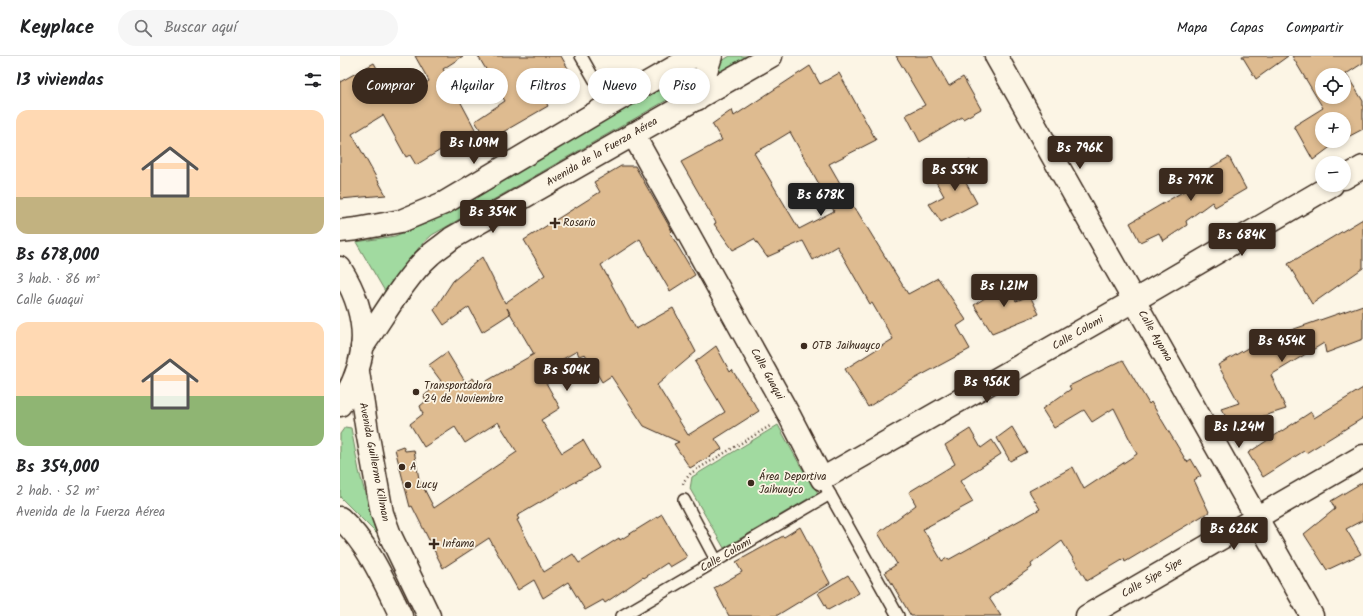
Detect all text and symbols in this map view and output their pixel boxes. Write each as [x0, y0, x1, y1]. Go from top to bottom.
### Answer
search box [118, 10, 398, 46]
text: Keyplace [20, 13, 94, 43]
text: Buscar aquí [164, 16, 237, 40]
icon: search [132, 17, 154, 39]
text: Mapa [1177, 17, 1208, 39]
text: Capas [1230, 17, 1264, 39]
text: Compartir [1286, 17, 1343, 39]
text: 13 viviendas [16, 67, 104, 94]
chip: Comprar [352, 68, 428, 104]
chip: Alquilar [436, 68, 508, 104]
chip: Filtros [516, 68, 580, 104]
chip: Nuevo [588, 68, 651, 104]
chip: Piso [659, 68, 710, 104]
map controls [1315, 68, 1351, 192]
button: locate [1315, 68, 1351, 104]
icon: filters [302, 69, 324, 91]
button: + [1315, 112, 1351, 148]
street label: Avenida de la Fuerza Aérea [543, 113, 661, 191]
pin: Bs 1.09M [433, 131, 515, 165]
text: Bs 1.09M [449, 133, 499, 154]
icon: home [134, 136, 206, 208]
pin: Bs 796K [1043, 136, 1117, 170]
text: Bs 796K [1057, 138, 1103, 159]
button: − [1315, 156, 1351, 192]
pin: Bs 559K [918, 158, 992, 192]
text: Bs 559K [932, 160, 978, 181]
pin: Bs 797K [1154, 168, 1228, 202]
text: Bs 797K [1168, 170, 1214, 191]
pin: Bs 678K [784, 183, 858, 217]
text: Bs 678K [797, 185, 845, 206]
pin: Bs 354K [456, 200, 530, 234]
text: Bs 354K [469, 202, 517, 223]
place label: Rosario [563, 214, 596, 232]
marker: Rosario [550, 218, 560, 228]
pin: Bs 684K [1205, 223, 1279, 257]
text: Bs 684K [1218, 225, 1266, 246]
text: Bs 678,000 [16, 242, 99, 269]
text: 3 hab. · 86 m² [16, 269, 100, 290]
pin: Bs 1.21M [963, 274, 1045, 308]
text: Bs 1.21M [980, 276, 1028, 297]
text: Calle Guaqui [16, 290, 83, 311]
street label: Calle Ayoma [1133, 307, 1177, 365]
street label: Calle Colomi [1049, 311, 1108, 355]
pin: Bs 454K [1245, 329, 1319, 363]
text: Bs 454K [1258, 331, 1306, 352]
place label: OTB Jaihuayco [812, 337, 880, 355]
marker: OTB Jaihuayco [799, 341, 809, 351]
street label: Calle Guaqui [745, 345, 789, 404]
icon: home [134, 348, 206, 420]
pin: Bs 504K [530, 358, 604, 392]
text: Bs 504K [543, 360, 591, 381]
pin: Bs 956K [950, 370, 1024, 404]
text: Bs 956K [963, 372, 1011, 393]
place label: Transportadora 24 de Noviembre [424, 377, 504, 408]
marker: Transportadora 24 de Noviembre [411, 387, 421, 397]
street label: Avenida Guillermo Killman [354, 401, 394, 523]
pin: Bs 1.24M [1198, 415, 1280, 449]
text: Bs 1.24M [1214, 417, 1264, 438]
text: Bs 354,000 [16, 454, 99, 481]
place label: A [410, 458, 417, 476]
marker: A [397, 462, 407, 472]
place label: Área Deportiva Jaihuayco [759, 468, 826, 499]
place label: Lucy [416, 476, 438, 494]
marker: Área Deportiva Jaihuayco [746, 478, 756, 488]
marker: Lucy [403, 480, 413, 490]
text: 2 hab. · 52 m² [16, 481, 99, 502]
text: Avenida de la Fuerza Aérea [16, 502, 165, 523]
pin: Bs 626K [1197, 517, 1271, 551]
text: Bs 626K [1210, 519, 1258, 540]
street label: Calle Colomi [697, 533, 756, 577]
place label: Infama [442, 535, 474, 553]
marker: Infama [429, 539, 439, 549]
street label: Calle Sipe Sipe [1118, 553, 1186, 603]

